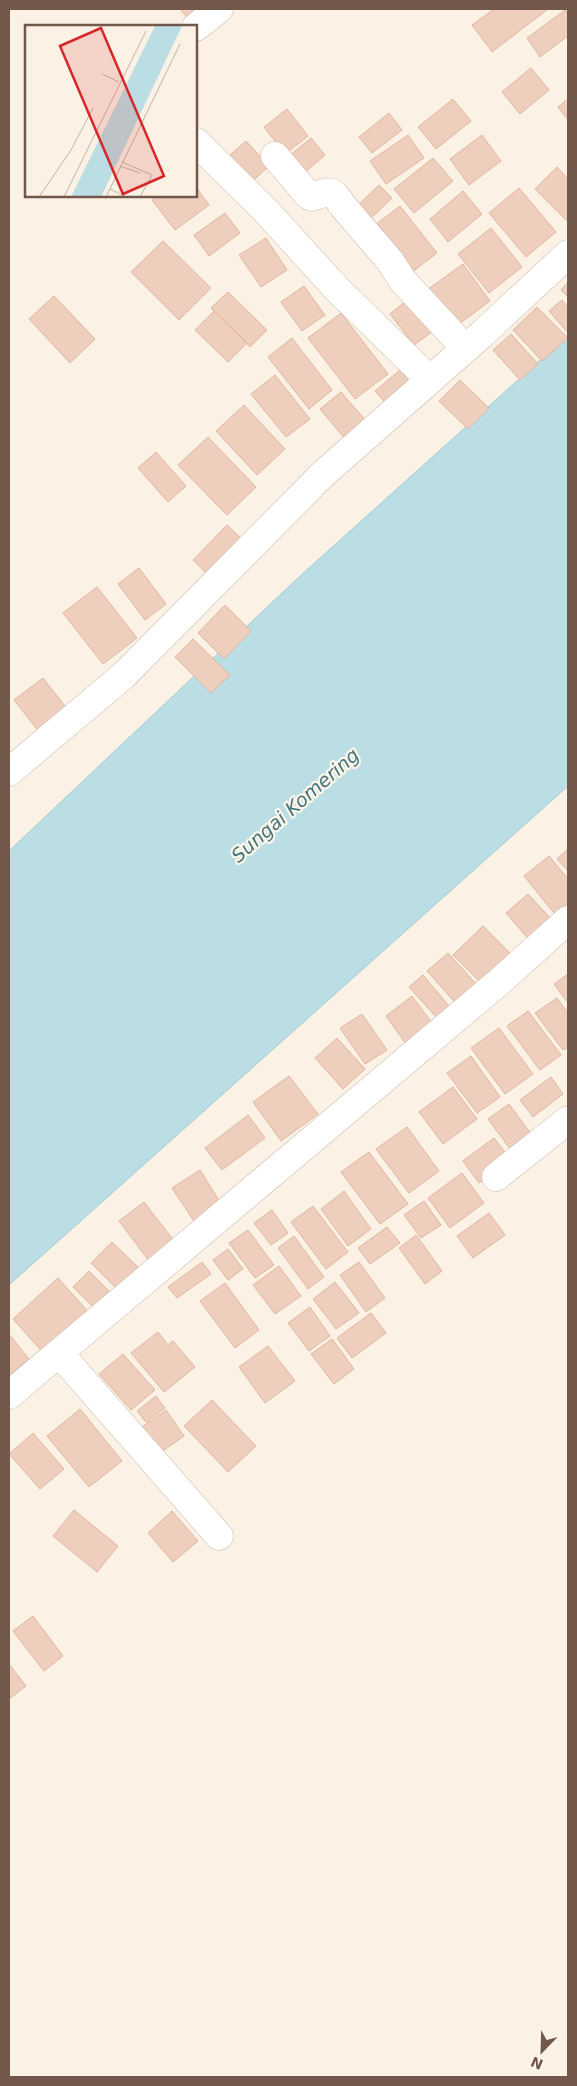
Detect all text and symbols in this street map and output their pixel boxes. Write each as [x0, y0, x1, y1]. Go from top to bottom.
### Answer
inset map [25, 25, 198, 198]
water label: Sungai Komering [227, 744, 363, 866]
north arrow [517, 2026, 567, 2076]
text: N [528, 2053, 545, 2073]

